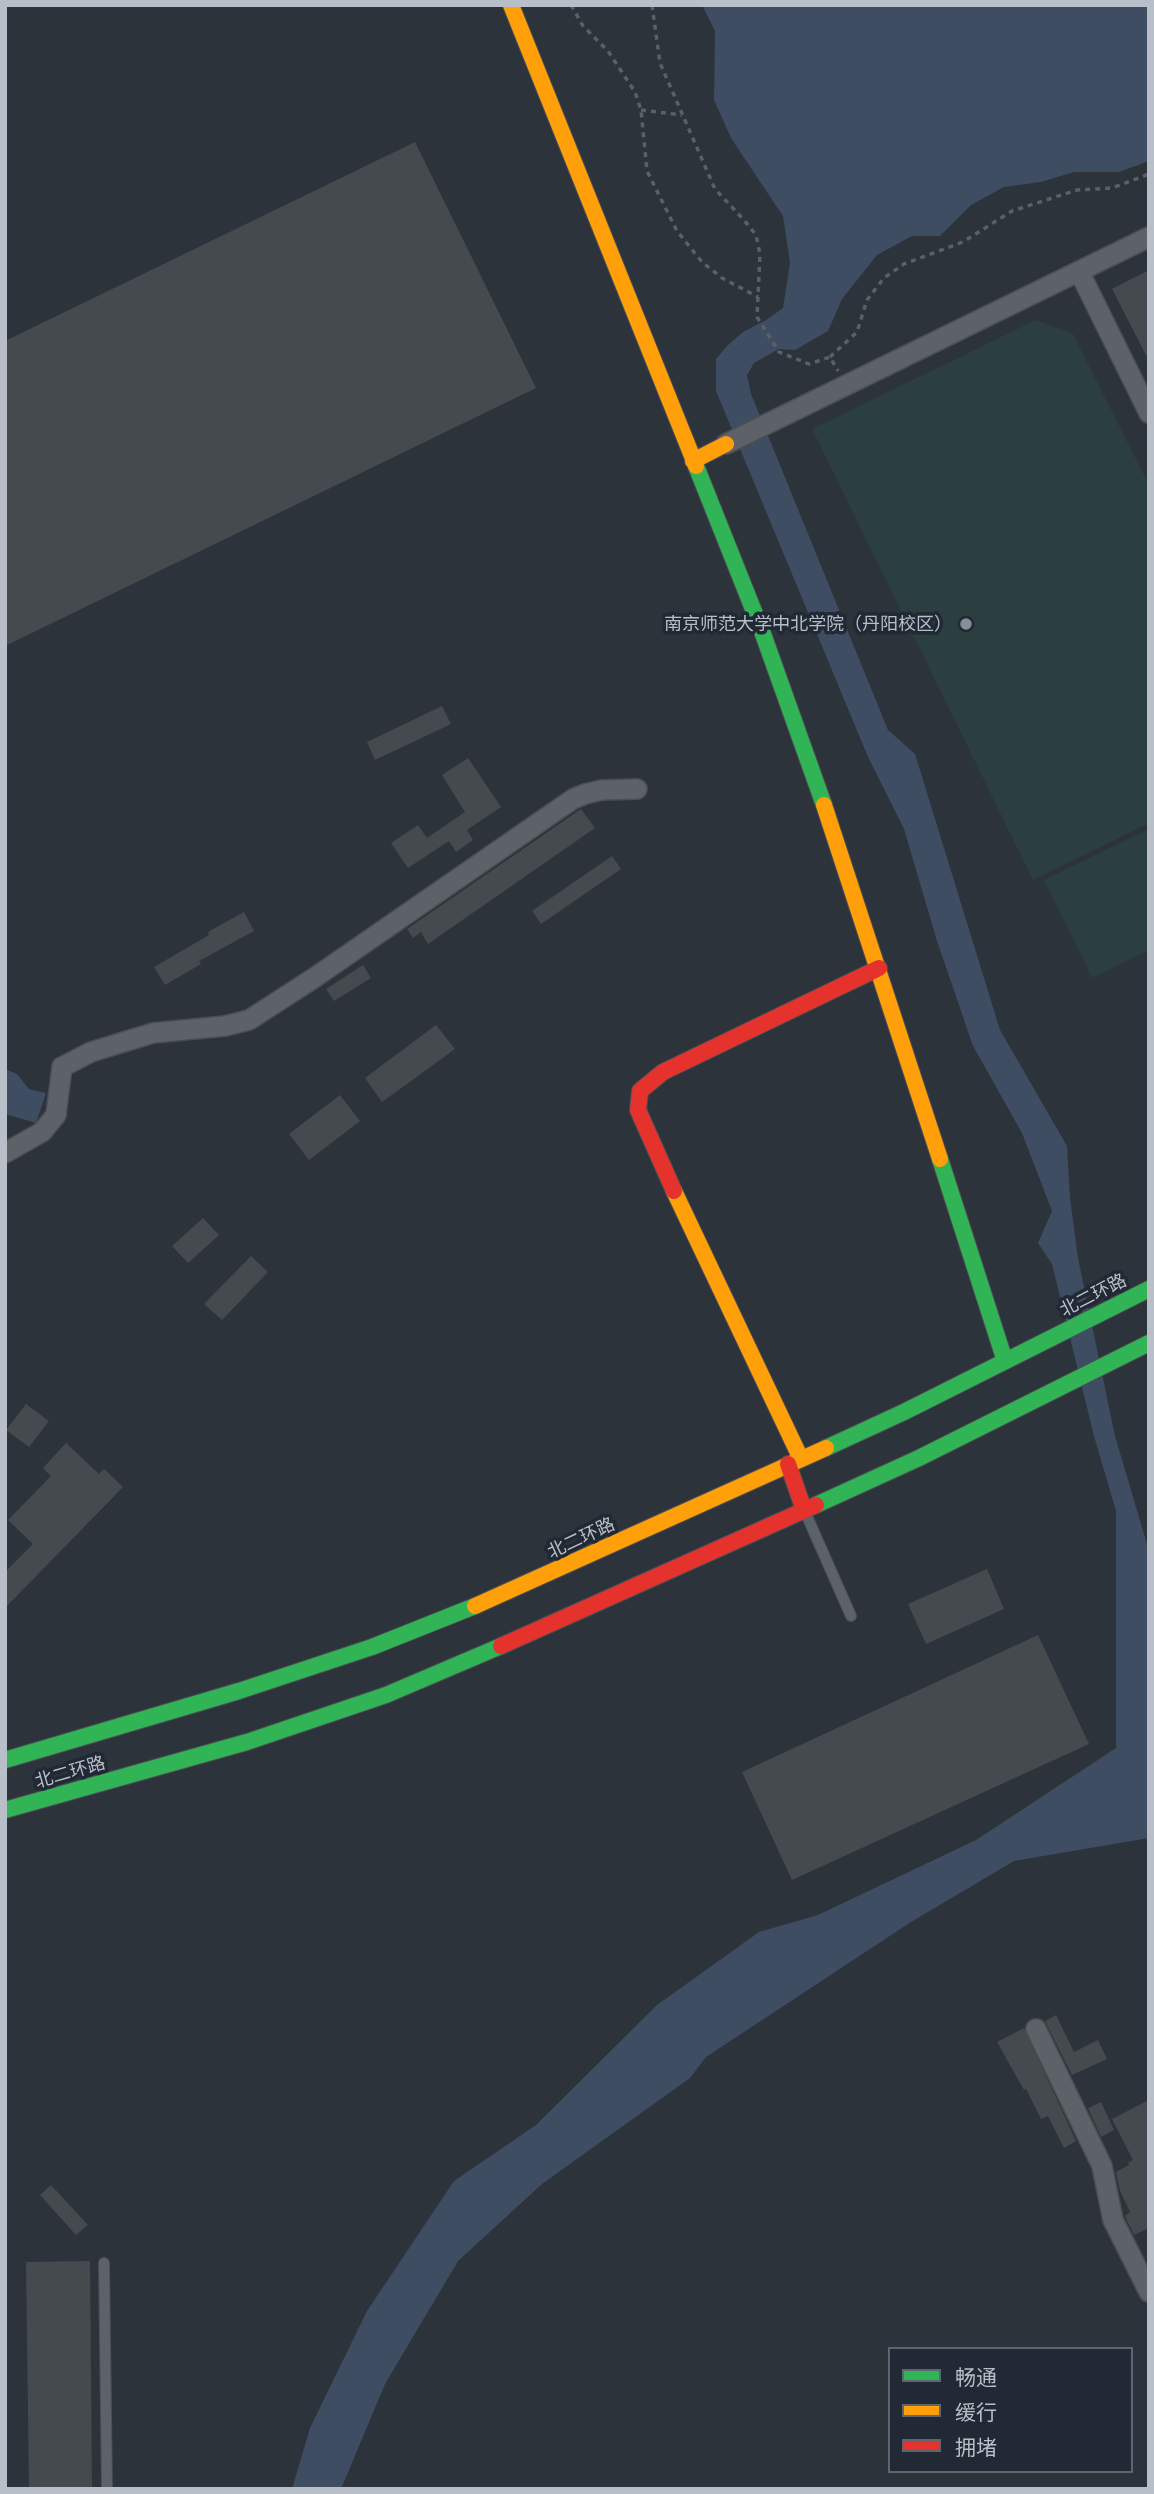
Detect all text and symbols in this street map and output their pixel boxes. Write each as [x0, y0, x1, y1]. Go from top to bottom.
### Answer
place label: 南京师范大学中北学院（丹阳校区） [664, 613, 952, 635]
marker: 南京师范大学中北学院（丹阳校区） [958, 616, 974, 632]
street label: 北二环路 [1056, 1269, 1130, 1321]
street label: 北二环路 [544, 1513, 618, 1563]
street label: 北二环路 [32, 1752, 108, 1792]
legend [888, 2347, 1133, 2473]
text: 畅通 [955, 2365, 997, 2389]
text: 缓行 [955, 2400, 997, 2424]
text: 拥堵 [955, 2435, 997, 2459]

